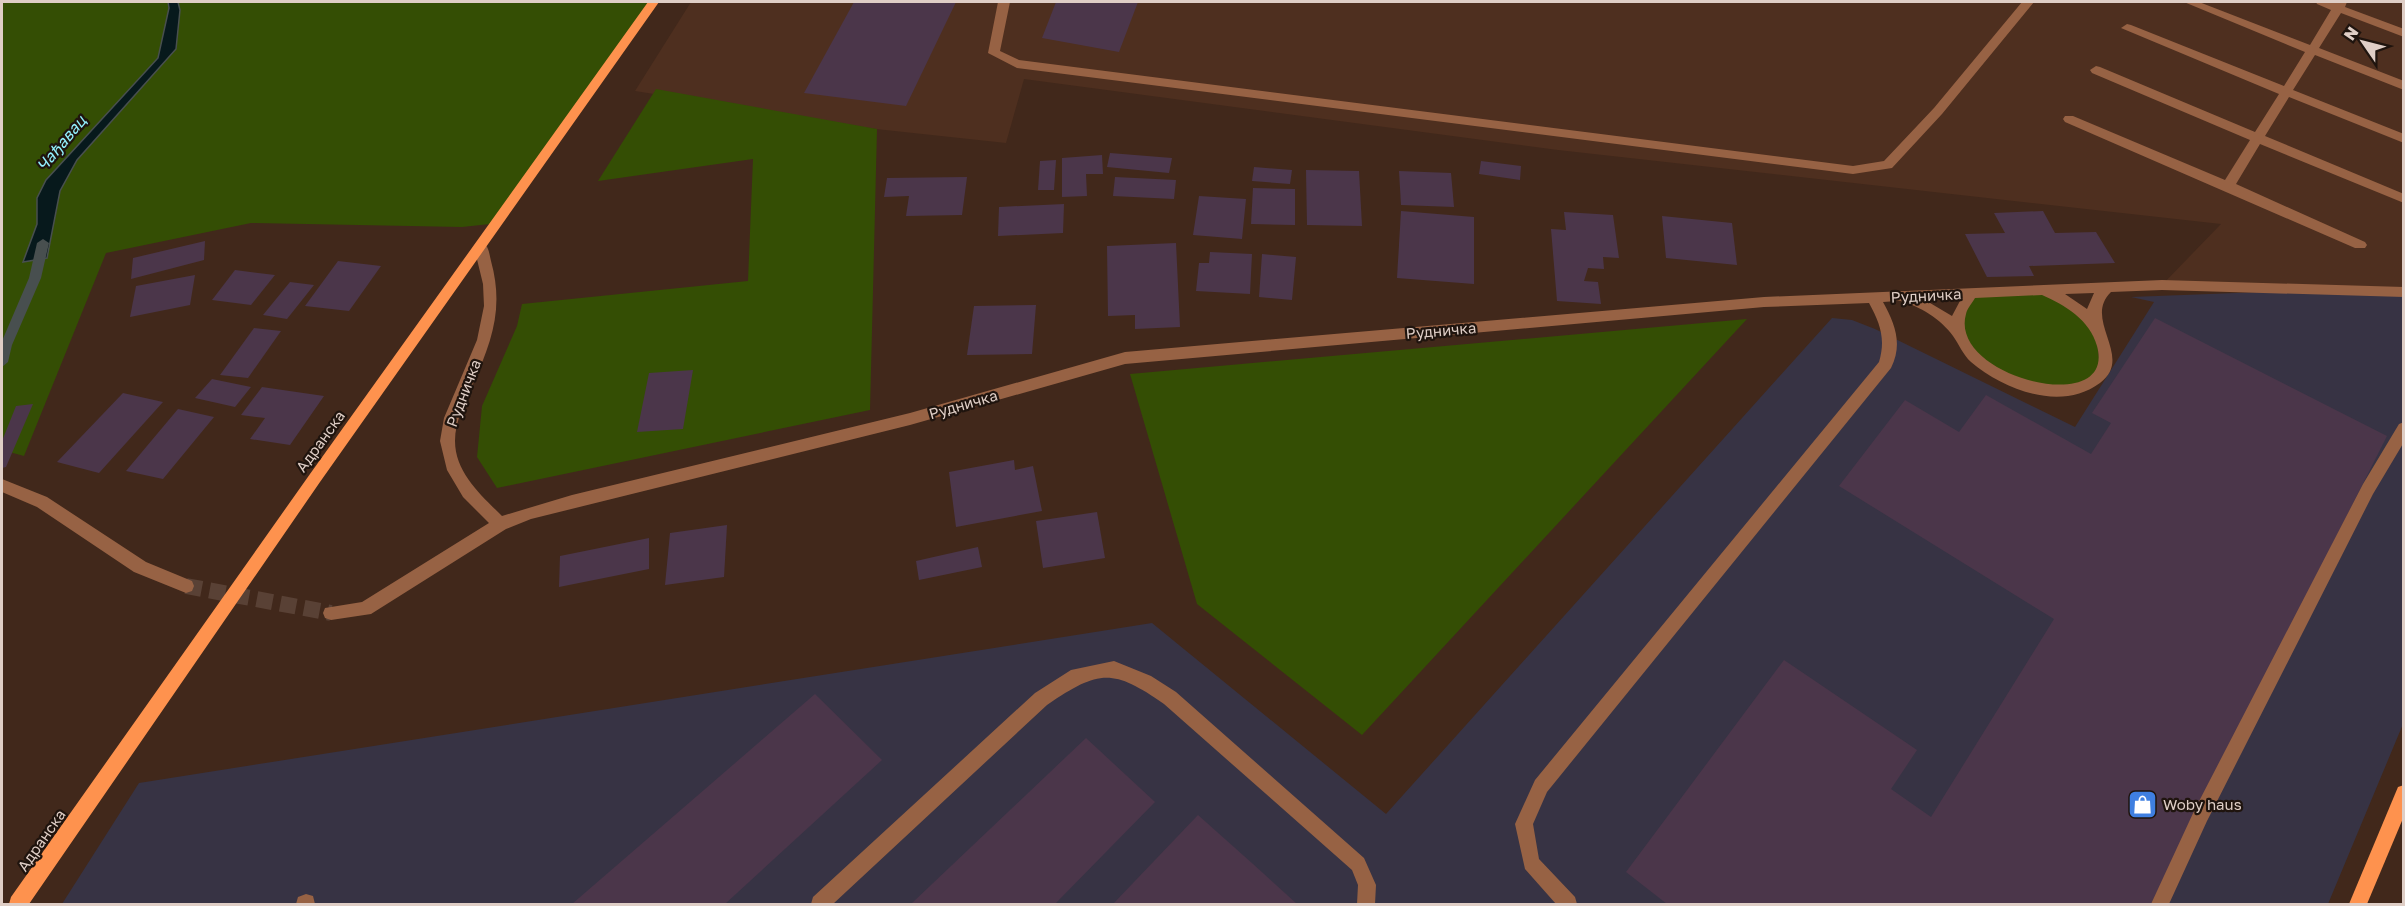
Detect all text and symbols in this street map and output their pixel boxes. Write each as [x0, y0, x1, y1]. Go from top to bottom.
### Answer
north arrow [2333, 12, 2393, 72]
text: N [2339, 23, 2362, 44]
water label: Чађавац [32, 110, 91, 175]
street label: Рудничка [1890, 284, 1962, 306]
street label: Рудничка [1405, 318, 1477, 342]
street label: Рудничка [442, 357, 484, 429]
street label: Рудничка [927, 386, 999, 422]
street label: Адранска [292, 407, 348, 475]
shop icon: Woby haus [2126, 788, 2158, 820]
place label: Woby haus [2163, 795, 2242, 813]
street label: Адранска [13, 806, 69, 874]

